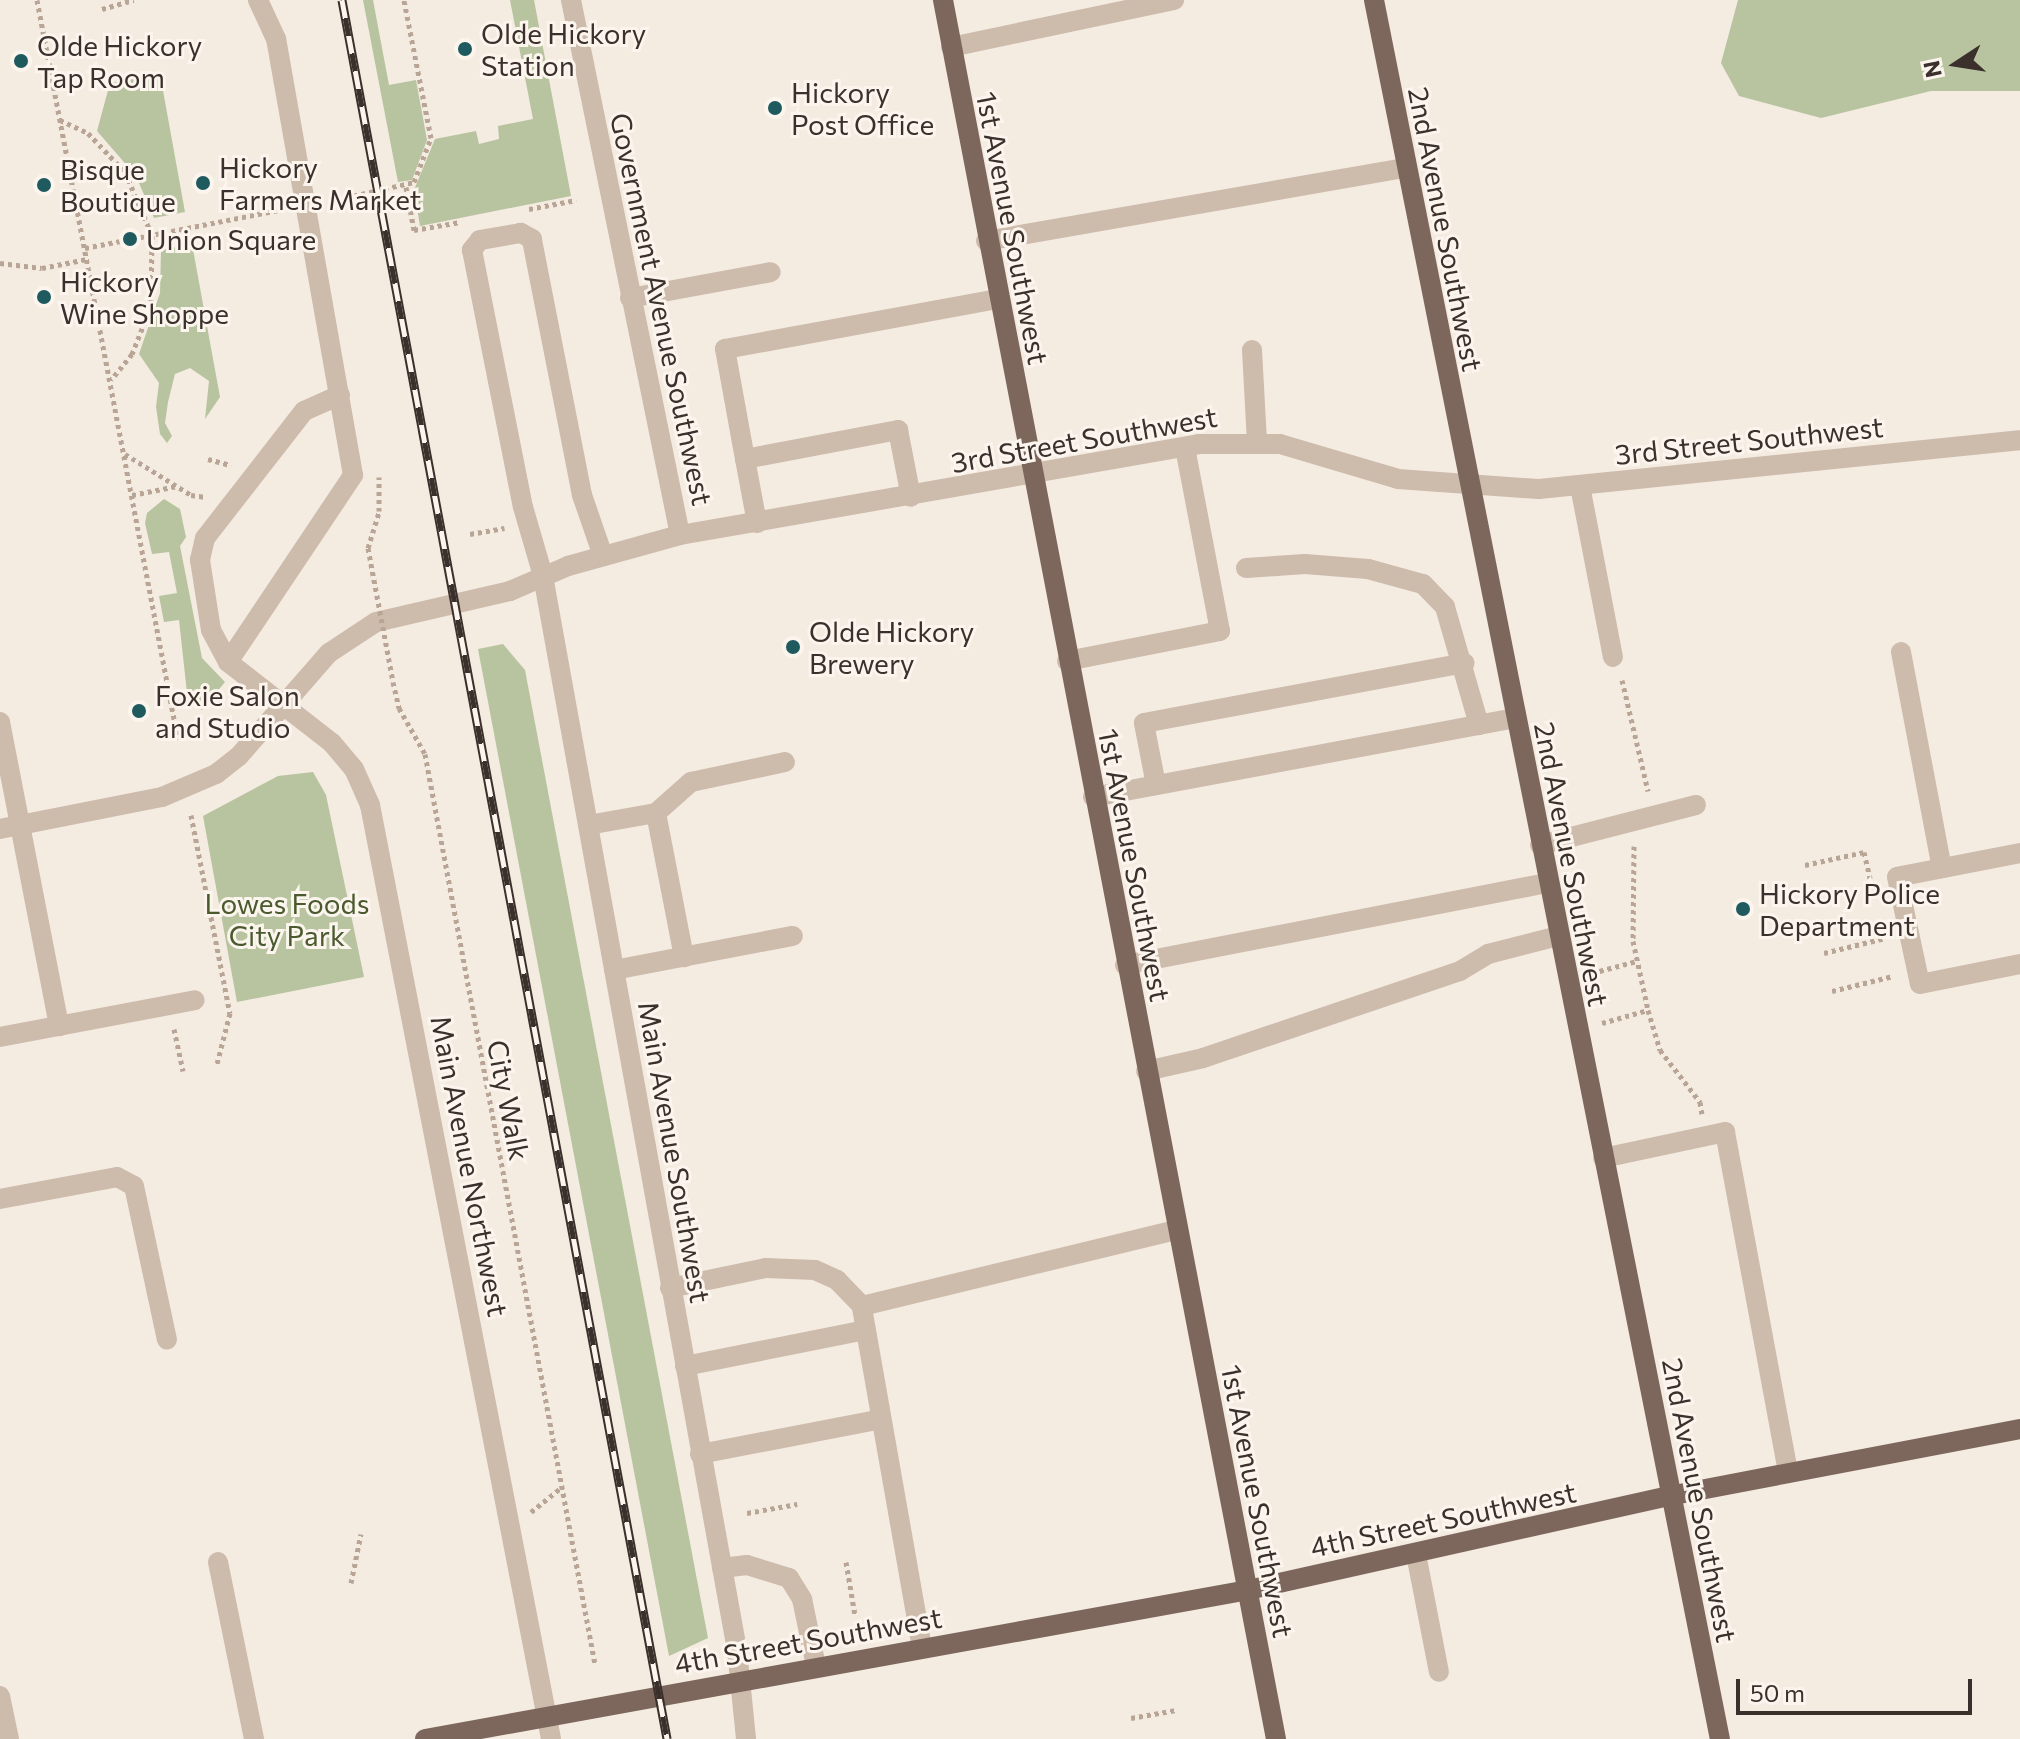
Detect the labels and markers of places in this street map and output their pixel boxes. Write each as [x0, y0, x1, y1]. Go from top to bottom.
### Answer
place label: Olde Hickory Station [481, 16, 646, 82]
place label: Olde Hickory Tap Room [37, 28, 202, 94]
marker: Olde Hickory Station [456, 40, 474, 58]
marker: Olde Hickory Tap Room [12, 52, 30, 70]
place label: Hickory Post Office [791, 75, 934, 141]
marker: Hickory Post Office [766, 99, 784, 117]
place label: Hickory Farmers Market [219, 150, 421, 216]
place label: Bisque Boutique [60, 152, 176, 218]
marker: Hickory Farmers Market [194, 174, 212, 192]
marker: Bisque Boutique [35, 176, 53, 194]
place label: Union Square [146, 222, 316, 256]
marker: Union Square [121, 230, 139, 248]
place label: Hickory Wine Shoppe [60, 264, 229, 330]
marker: Hickory Wine Shoppe [35, 288, 53, 306]
place label: Olde Hickory Brewery [809, 614, 974, 680]
marker: Olde Hickory Brewery [784, 638, 802, 656]
place label: Foxie Salon and Studio [155, 678, 300, 744]
marker: Foxie Salon and Studio [130, 702, 148, 720]
place label: Hickory Police Department [1759, 876, 1940, 942]
marker: Hickory Police Department [1734, 900, 1752, 918]

